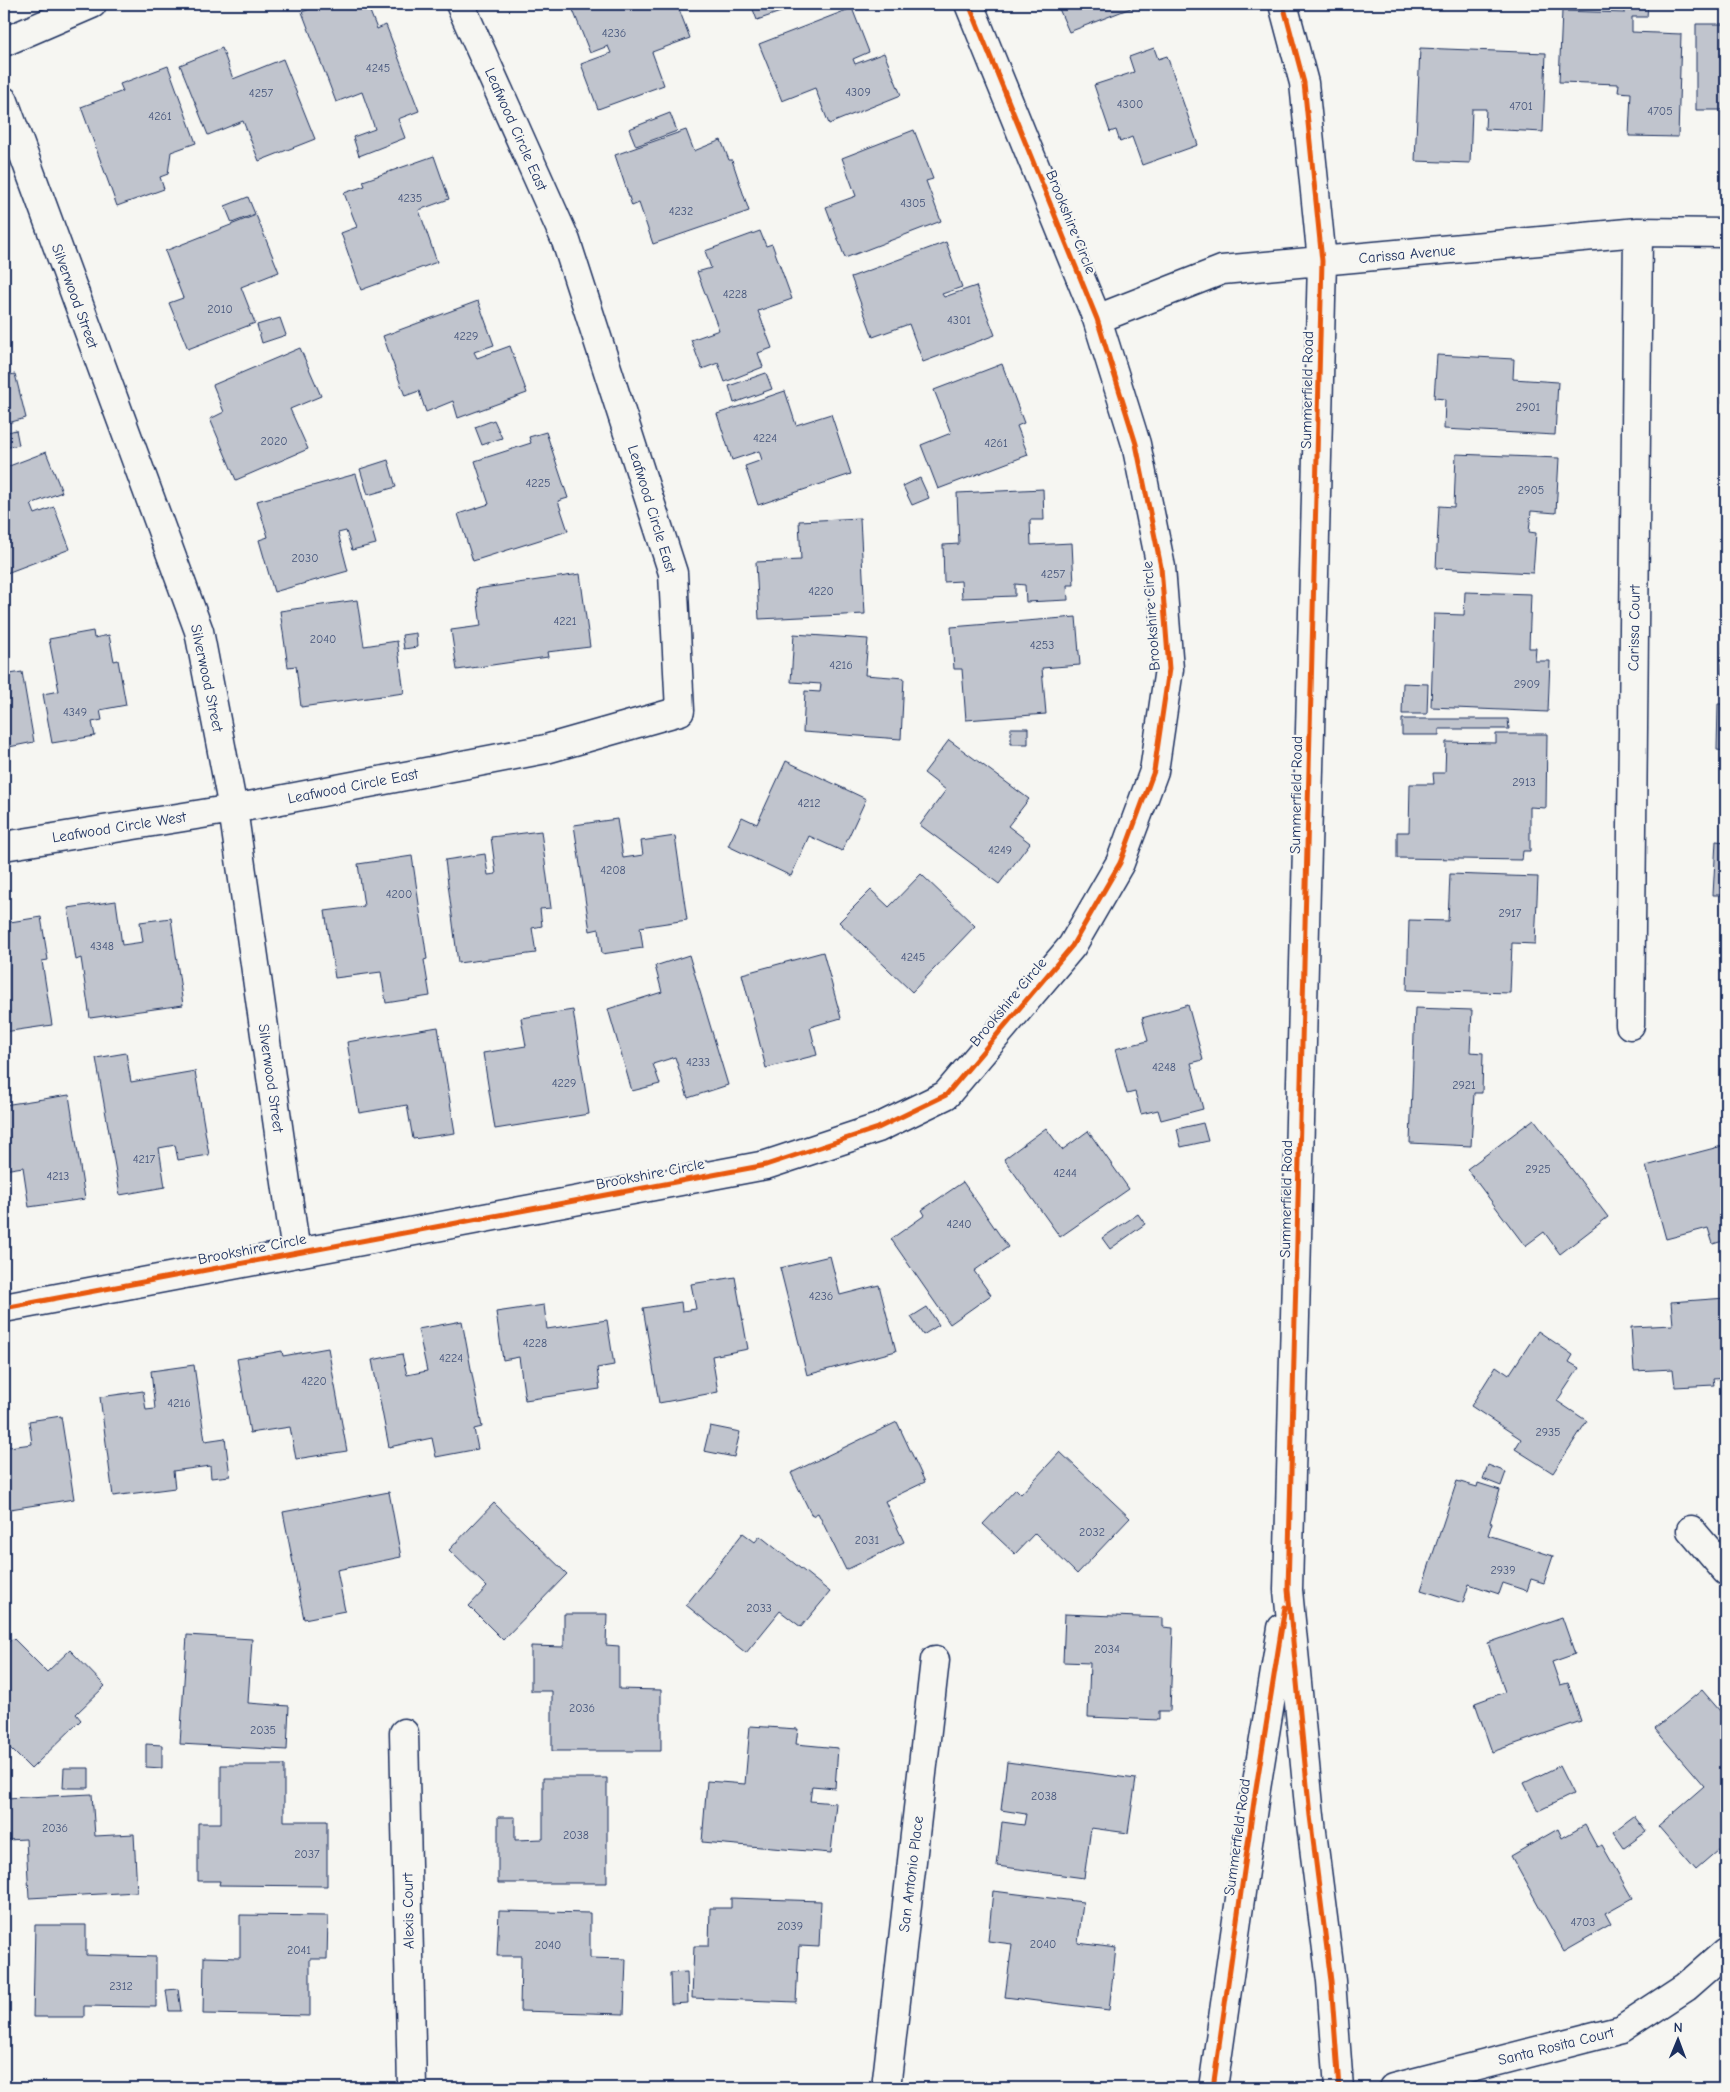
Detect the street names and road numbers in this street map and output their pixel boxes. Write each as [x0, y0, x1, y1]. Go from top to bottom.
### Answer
street label: Leafwood Circle East [481, 65, 551, 194]
street label: Brookshire Circle [1042, 168, 1100, 277]
street label: Silverwood Street [48, 241, 102, 351]
street label: Carissa Avenue [1358, 241, 1457, 267]
street label: Summerfield Road [1297, 331, 1317, 449]
street label: Leafwood Circle East [624, 443, 680, 576]
street label: Brookshire Circle [1138, 560, 1164, 672]
street label: Carissa Court [1624, 584, 1644, 671]
street label: Silverwood Street [187, 623, 227, 734]
street label: Summerfield Road [1286, 736, 1306, 854]
street label: Leafwood Circle East [286, 764, 421, 807]
street label: Leafwood Circle West [51, 807, 188, 846]
street label: Brookshire Circle [966, 954, 1051, 1050]
street label: Silverwood Street [254, 1023, 288, 1134]
street label: Summerfield Road [1276, 1140, 1296, 1258]
street label: Brookshire Circle [594, 1155, 706, 1193]
street label: Brookshire Circle [196, 1230, 308, 1268]
street label: Summerfield Road [1220, 1777, 1254, 1897]
street label: San Antonio Place [895, 1814, 927, 1933]
street label: Alexis Court [398, 1872, 418, 1949]
street label: Santa Rosita Court [1496, 2023, 1617, 2069]

